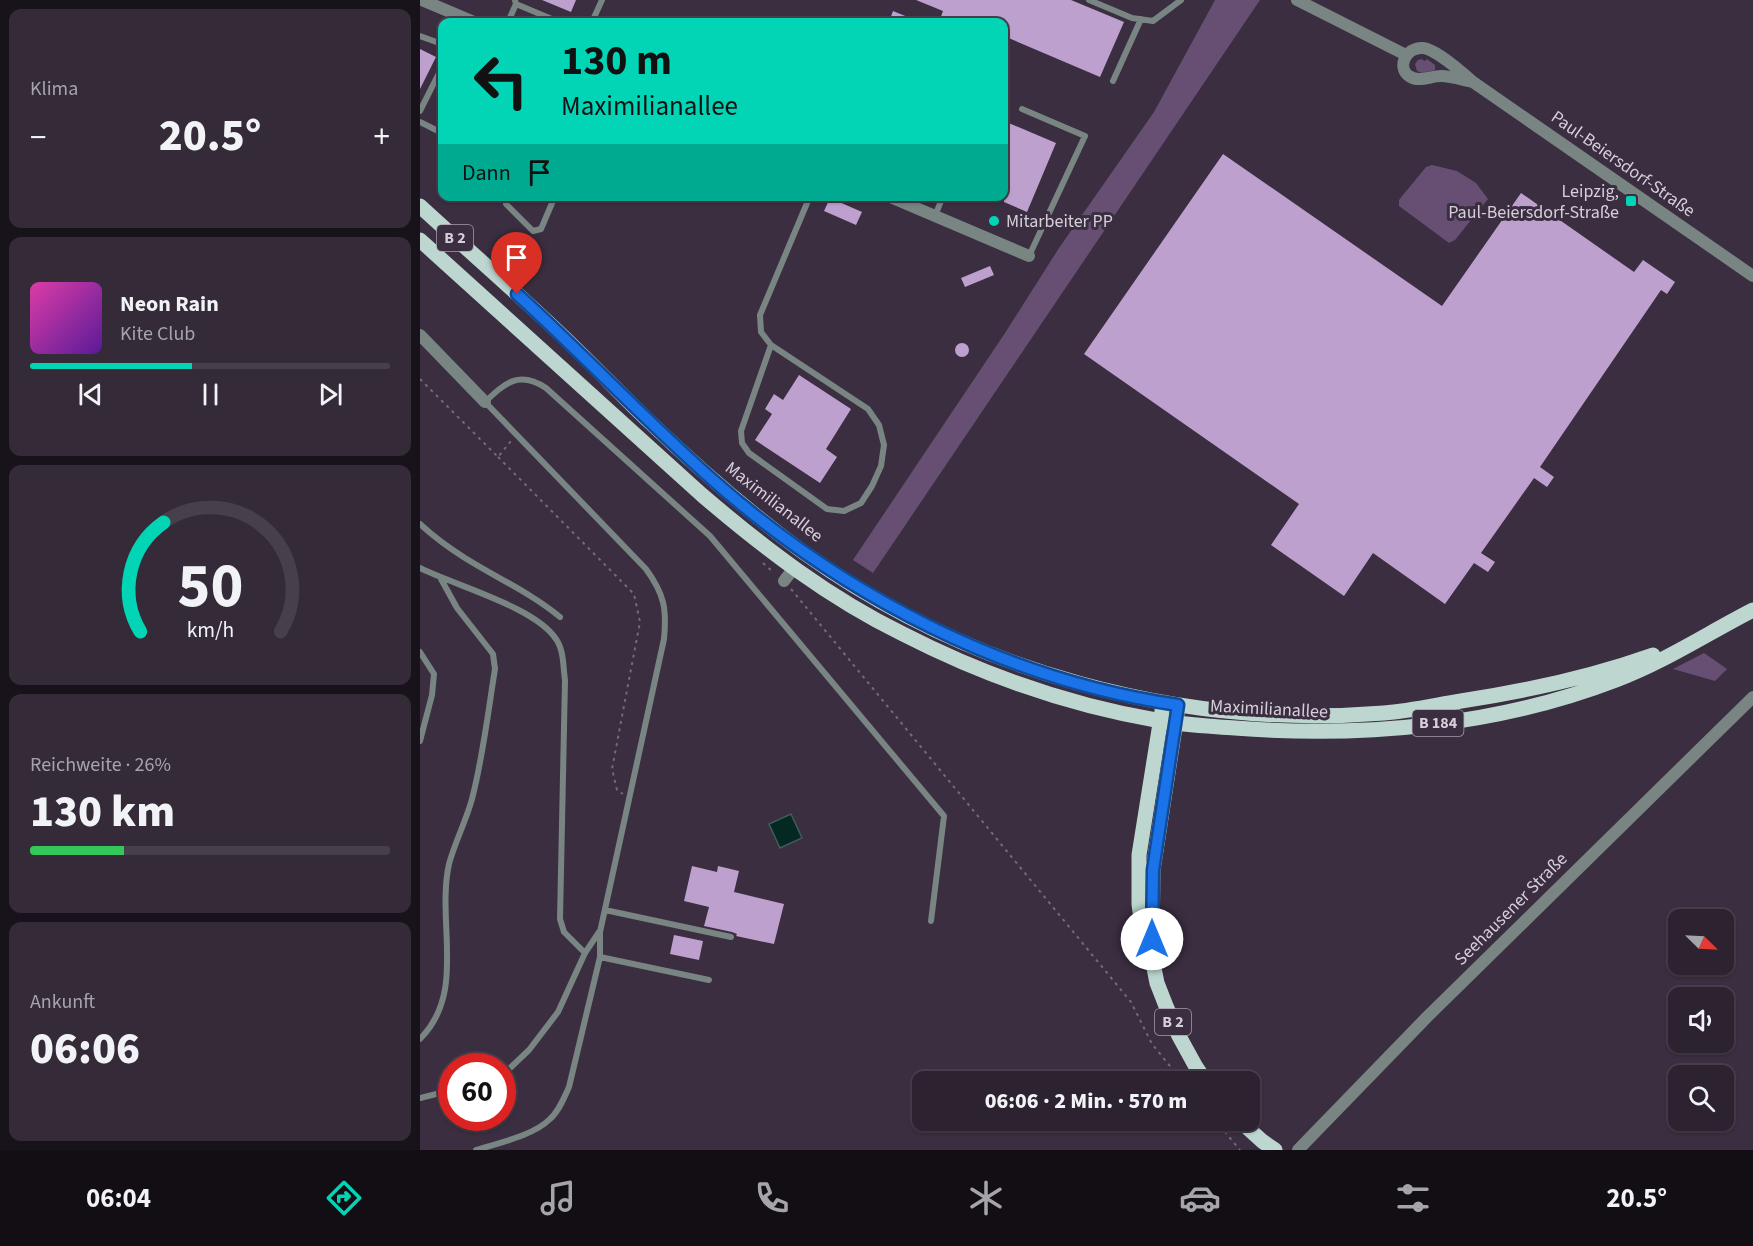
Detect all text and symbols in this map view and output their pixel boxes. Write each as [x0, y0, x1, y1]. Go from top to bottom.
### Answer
text: 130 m [561, 31, 672, 91]
icon: left [462, 42, 540, 120]
text: Klima [30, 75, 78, 103]
text: Maximilianallee [561, 87, 738, 126]
text: 20.5° [159, 104, 261, 168]
street label: Paul-Beiersdorf-Straße [1546, 105, 1700, 223]
text: − [30, 114, 46, 161]
text: + [374, 114, 390, 161]
icon: arrive [523, 156, 556, 189]
text: Dann [462, 157, 511, 189]
place label: Leipzig, Paul-Beiersdorf-Straße [1448, 179, 1619, 225]
marker: Leipzig, Paul-Beiersdorf-Straße [1624, 194, 1638, 208]
place label: Mitarbeiter PP [1006, 209, 1113, 234]
marker: Mitarbeiter PP [987, 214, 1001, 228]
road number: B 2 [437, 225, 473, 251]
pin [491, 232, 542, 294]
icon: arrive [500, 241, 533, 274]
text: Neon Rain [120, 288, 219, 320]
text: Kite Club [120, 320, 195, 348]
icon: previous [74, 378, 107, 411]
icon: pause [194, 378, 227, 411]
icon: next [314, 378, 347, 411]
street label: Maximilianallee [720, 456, 828, 548]
text: 50 [177, 542, 243, 631]
text: km/h [186, 615, 234, 646]
street label: Maximilianallee [1209, 693, 1329, 725]
road number: B 184 [1412, 710, 1464, 736]
text: Reichweite · 26% [30, 751, 171, 779]
text: 130 km [30, 780, 175, 844]
street label: Seehausener Straße [1449, 847, 1573, 971]
position arrow [1120, 907, 1184, 971]
north arrow [1668, 909, 1734, 975]
map controls [1668, 909, 1734, 1131]
button: sound [1668, 987, 1734, 1053]
text: Ankunft [30, 988, 95, 1016]
road number: B 2 [1155, 1009, 1191, 1035]
text: 06:06 [30, 1017, 140, 1081]
speed limit sign: 60 [438, 1053, 516, 1131]
button: search [1668, 1065, 1734, 1131]
text: 06:06 · 2 Min. · 570 m [985, 1085, 1187, 1117]
icon: directions [323, 1177, 365, 1219]
icon: music [537, 1177, 579, 1219]
icon: phone [751, 1177, 793, 1219]
icon: climate [965, 1177, 1007, 1219]
icon: car [1179, 1177, 1221, 1219]
icon: filters [1392, 1177, 1434, 1219]
text: 06:04 [86, 1179, 151, 1218]
text: 20.5° [1606, 1179, 1667, 1218]

